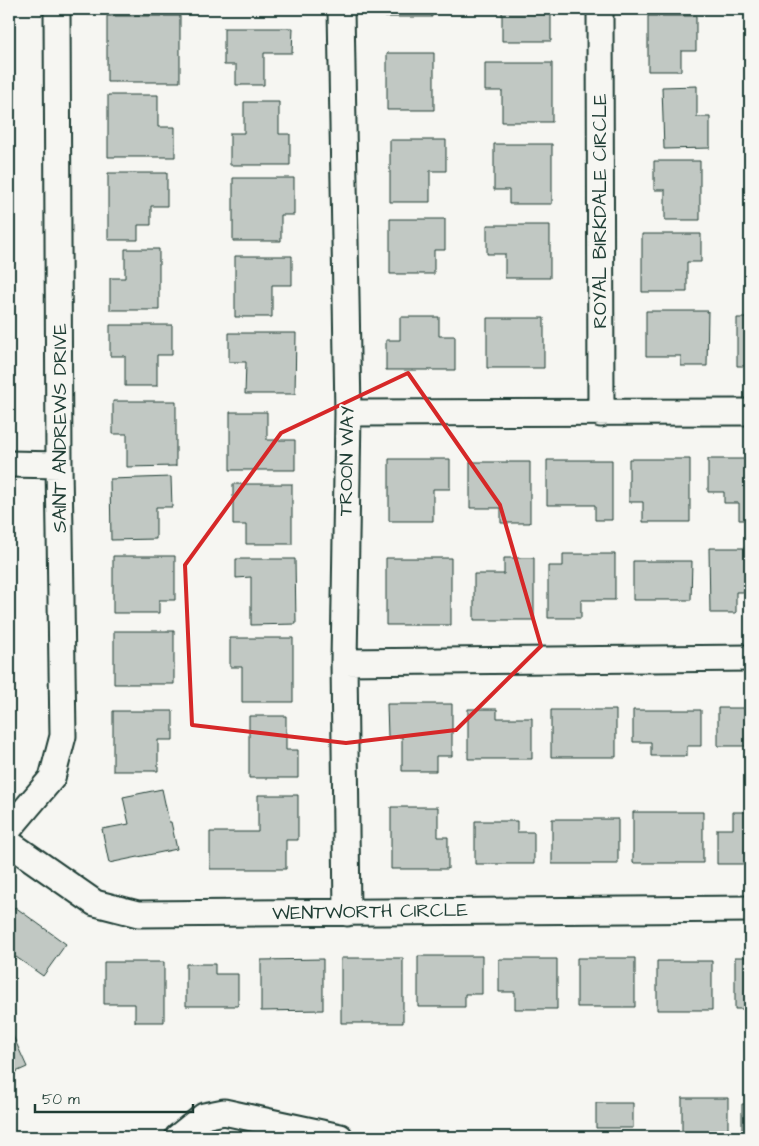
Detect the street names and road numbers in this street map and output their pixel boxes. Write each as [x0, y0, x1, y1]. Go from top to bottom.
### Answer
street label: ROYAL BIRKDALE CIRCLE [587, 93, 614, 329]
street label: SAINT ANDREWS DRIVE [47, 323, 74, 533]
street label: TROON WAY [333, 405, 361, 517]
street label: WENTWORTH CIRCLE [272, 897, 468, 927]

